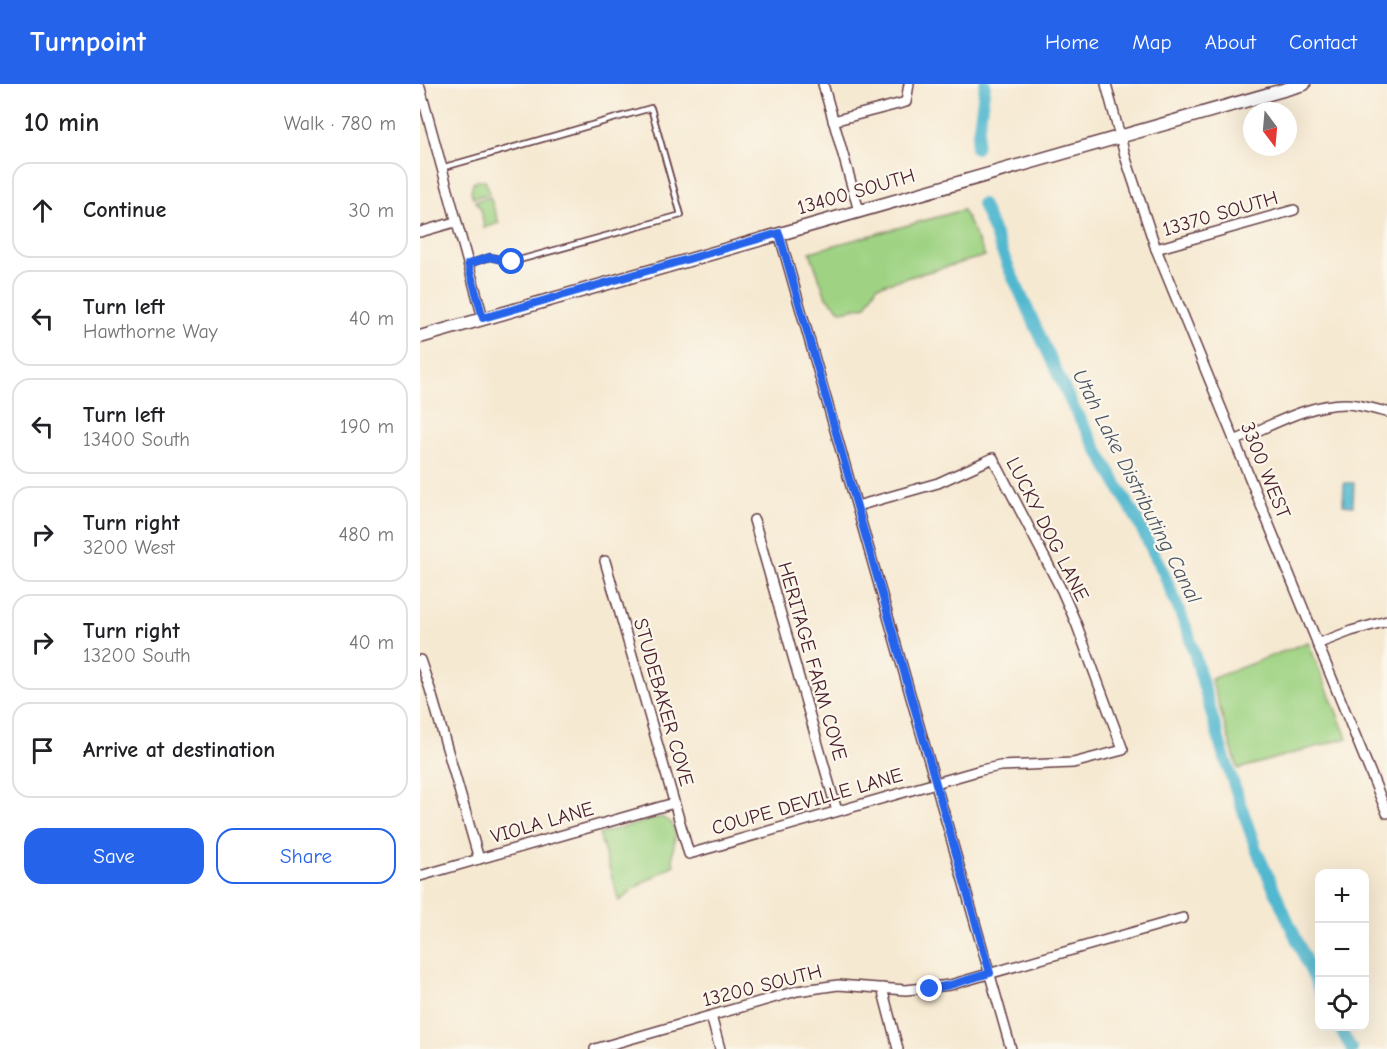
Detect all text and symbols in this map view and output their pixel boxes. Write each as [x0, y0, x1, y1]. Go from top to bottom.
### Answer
text: Turnpoint [30, 26, 146, 58]
text: Home [1045, 30, 1099, 54]
text: Map [1132, 30, 1172, 54]
text: About [1205, 30, 1256, 54]
text: Contact [1289, 30, 1357, 54]
north arrow [1243, 102, 1297, 156]
text: 10 min [24, 108, 99, 138]
text: Walk · 780 m [284, 112, 396, 135]
street label: 13400 SOUTH [795, 164, 918, 219]
street label: 13370 SOUTH [1160, 186, 1281, 241]
icon: ahead [26, 194, 59, 227]
text: Continue [83, 197, 166, 223]
text: 30 m [348, 199, 394, 222]
route start [498, 248, 524, 274]
text: Turn left [83, 294, 165, 320]
icon: left [26, 302, 59, 335]
text: 40 m [349, 307, 394, 330]
text: Hawthorne Way [83, 320, 218, 343]
water label: Utah Lake Distributing Canal [1067, 365, 1207, 607]
text: Turn left [83, 402, 165, 428]
icon: left [26, 410, 59, 443]
text: 190 m [340, 415, 394, 438]
street label: 3300 WEST [1236, 419, 1296, 522]
text: 13400 South [83, 428, 190, 451]
street label: LUCKY DOG LANE [1001, 453, 1094, 605]
text: Turn right [83, 510, 180, 536]
icon: right [26, 518, 59, 551]
text: 480 m [339, 523, 394, 546]
text: 3200 West [83, 536, 175, 559]
street label: HERITAGE FARM COVE [773, 559, 852, 763]
street label: STUDEBAKER COVE [629, 616, 698, 789]
text: Turn right [83, 618, 180, 644]
icon: right [26, 626, 59, 659]
text: 40 m [349, 631, 394, 654]
text: 13200 South [83, 644, 191, 667]
icon: arrive [26, 734, 59, 767]
text: Arrive at destination [83, 737, 275, 763]
street label: COUPE DEVILLE LANE [709, 763, 905, 840]
street label: VIOLA LANE [488, 797, 596, 848]
button: Save [24, 828, 204, 884]
button: Share [216, 828, 396, 884]
map controls [1315, 869, 1369, 1031]
button: + [1315, 869, 1369, 923]
button: − [1315, 923, 1369, 977]
street label: 13200 SOUTH [700, 960, 824, 1011]
route end [916, 975, 942, 1001]
button: locate [1315, 977, 1369, 1031]

